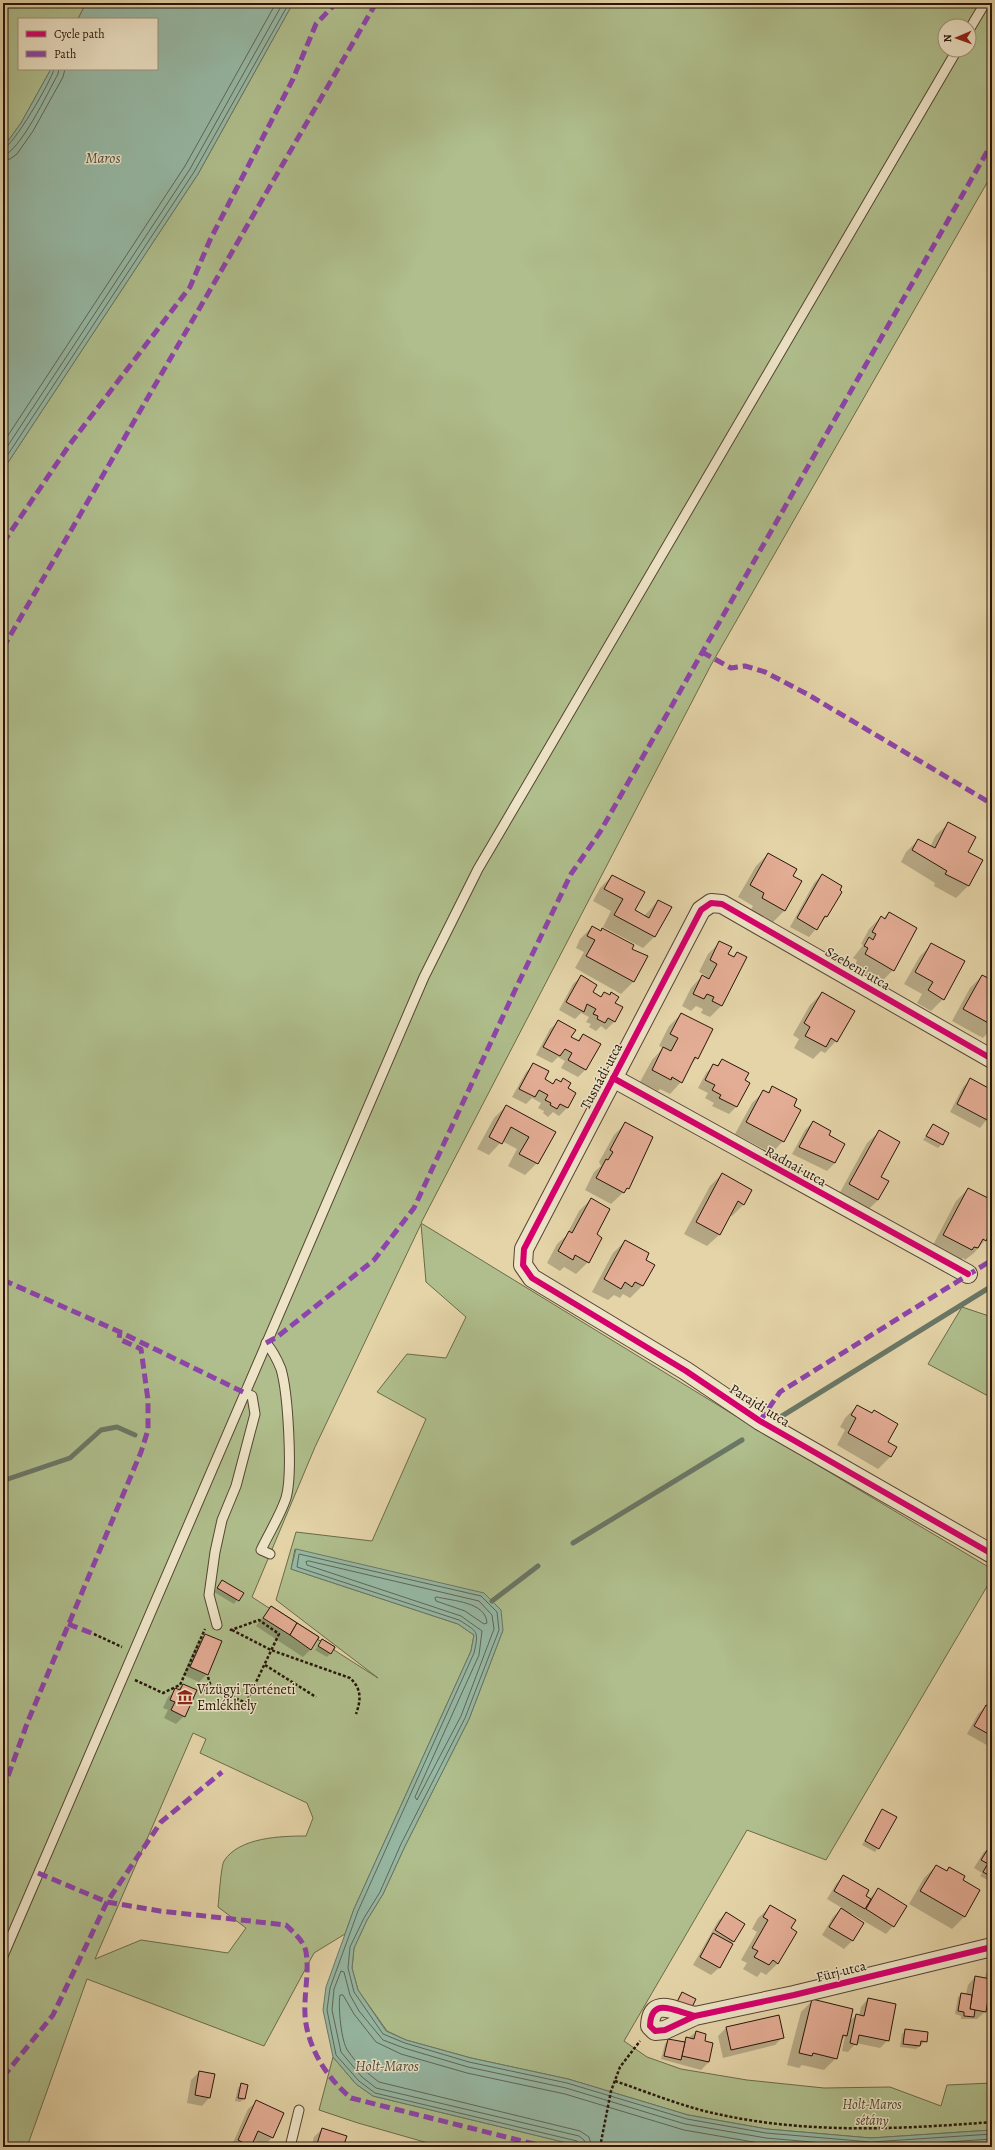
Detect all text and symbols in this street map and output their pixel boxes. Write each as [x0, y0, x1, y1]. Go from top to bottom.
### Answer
legend [18, 18, 158, 70]
north arrow [937, 18, 977, 58]
text: Cycle path [54, 26, 105, 42]
text: N [940, 34, 955, 43]
text: Path [54, 46, 77, 62]
water label: Maros [85, 148, 121, 168]
street label: Szebeni utca [822, 942, 894, 995]
street label: Tusnádi utca [576, 1039, 627, 1113]
street label: Radnai utca [762, 1142, 830, 1191]
street label: Parajdi utca [726, 1379, 794, 1432]
place label: Vízügyi Történeti Emlékhely [196, 1680, 296, 1715]
museum icon: Vízügyi Történeti Emlékhely [176, 1688, 194, 1706]
street label: Fürj utca [814, 1956, 869, 1987]
water label: Holt-Maros [355, 2056, 419, 2076]
park label: Holt-Maros sétány [842, 2095, 902, 2130]

